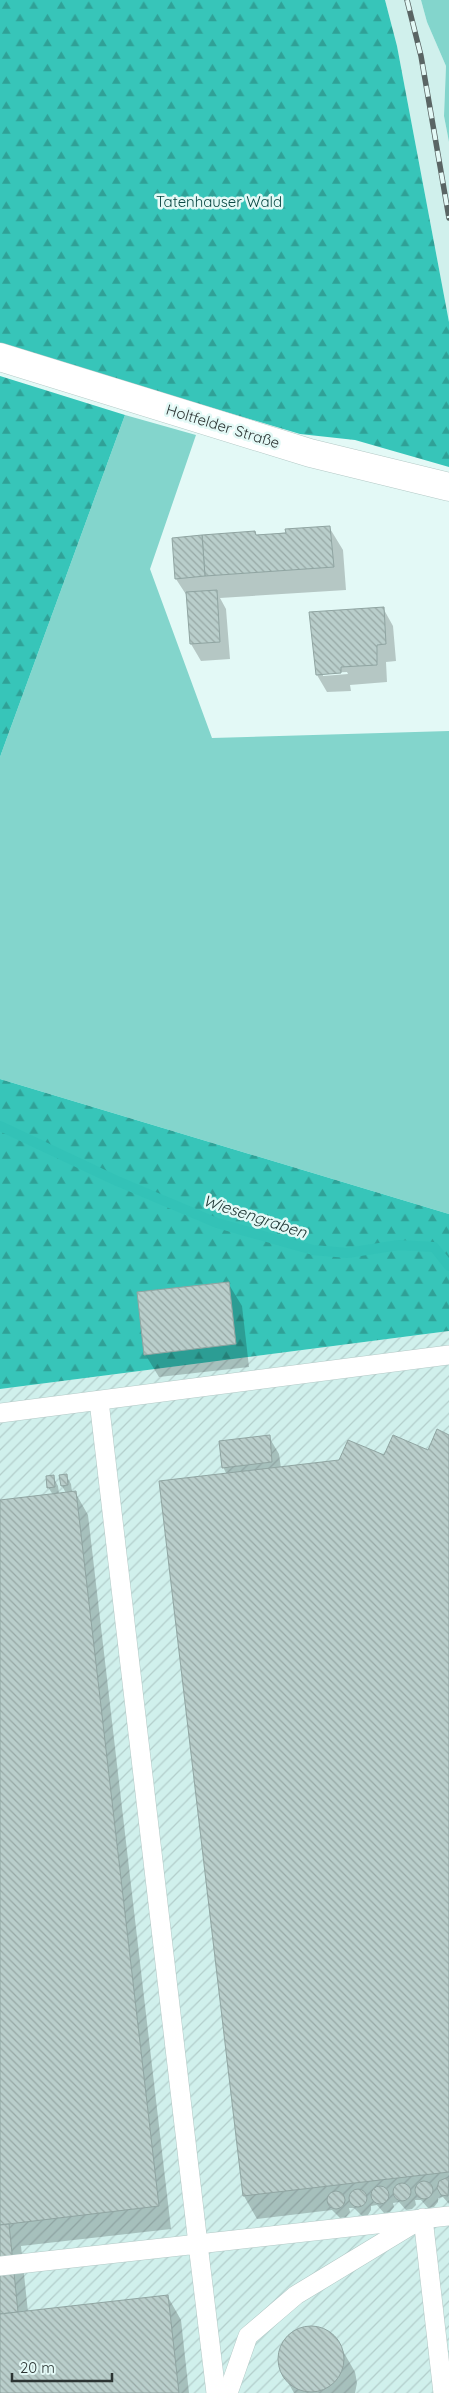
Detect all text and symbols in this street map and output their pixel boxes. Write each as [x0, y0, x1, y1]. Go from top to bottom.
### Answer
park label: Tatenhauser Wald [156, 192, 282, 211]
street label: Holtfelder Straße [164, 400, 282, 452]
water label: Wiesengraben [201, 1190, 310, 1242]
scale bar [12, 2350, 112, 2382]
text: 20 m [20, 2358, 55, 2377]

